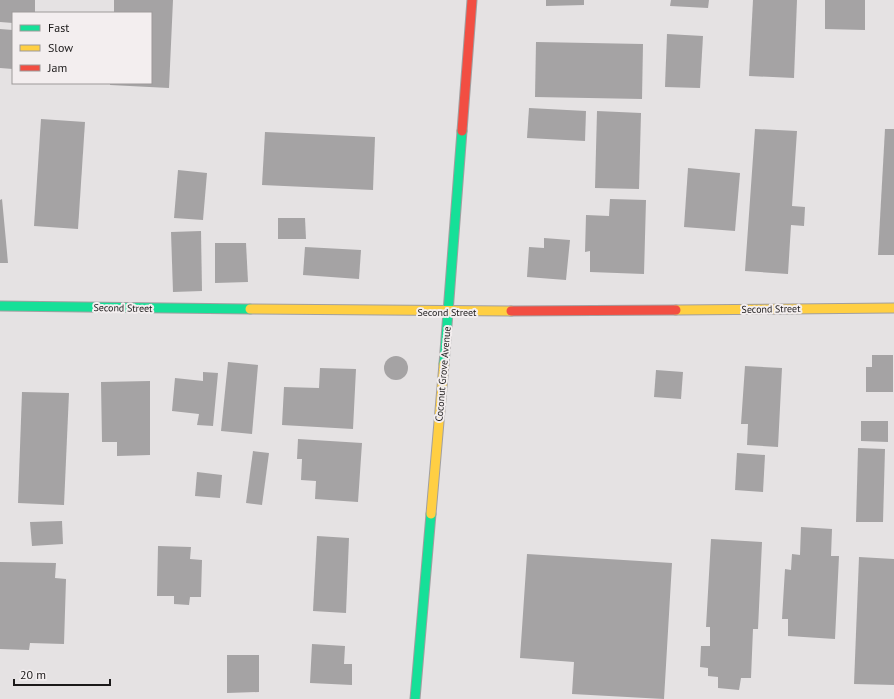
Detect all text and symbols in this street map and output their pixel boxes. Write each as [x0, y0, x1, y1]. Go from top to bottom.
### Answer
legend [12, 12, 152, 84]
text: Fast [48, 20, 69, 35]
text: Slow [48, 40, 73, 55]
text: Jam [47, 60, 67, 75]
street label: Second Street [93, 301, 153, 315]
street label: Second Street [741, 302, 801, 316]
street label: Second Street [418, 306, 477, 319]
street label: Coconut Grove Avenue [432, 326, 454, 422]
scale bar [14, 661, 110, 687]
text: 20 m [20, 667, 46, 682]

